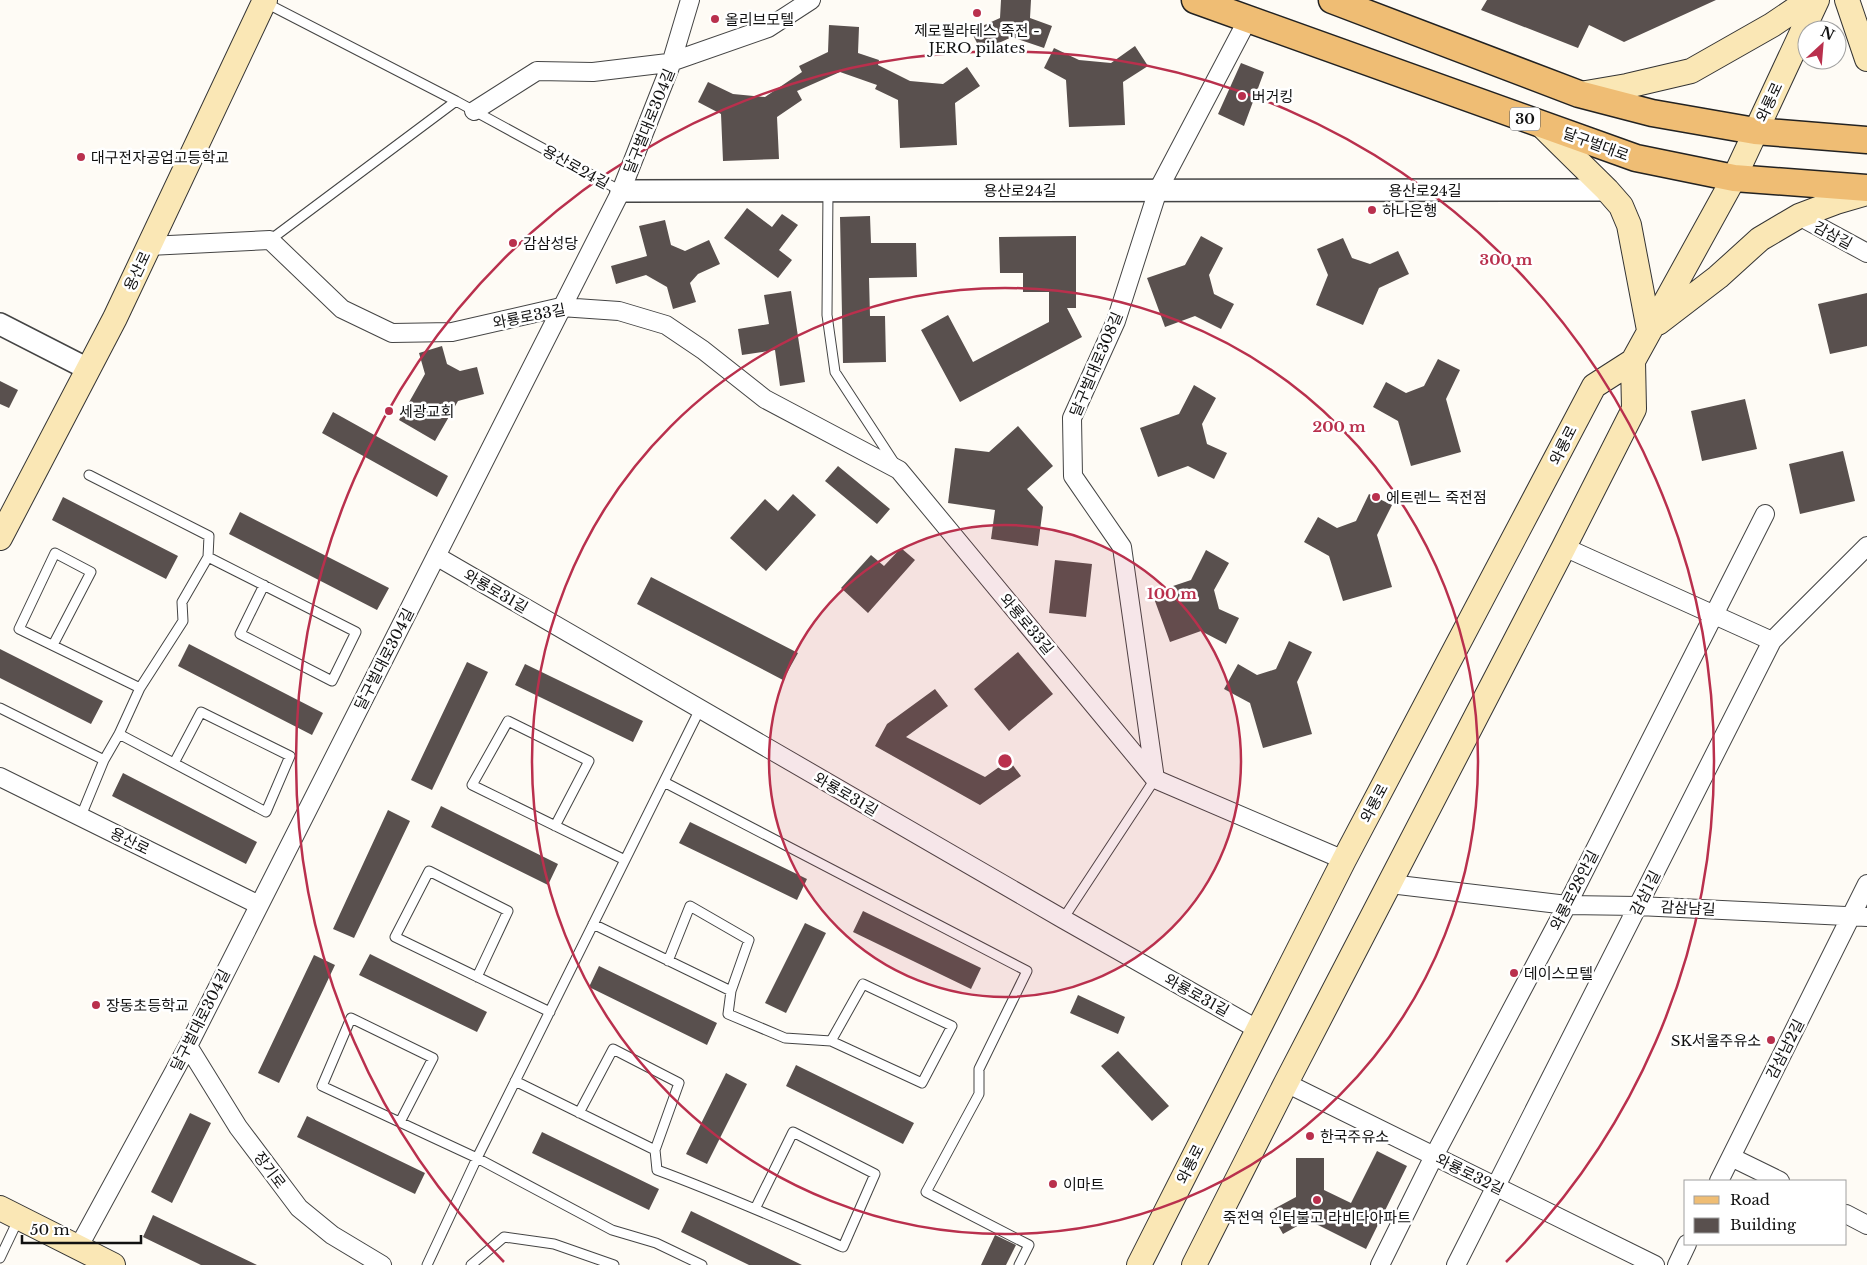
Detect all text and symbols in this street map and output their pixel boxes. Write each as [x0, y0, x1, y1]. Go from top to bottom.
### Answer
marker: 제로필라테스 죽전 - JERO pilates [971, 7, 983, 19]
place label: 올리브모텔 [725, 10, 794, 29]
marker: 올리브모텔 [709, 13, 721, 25]
north arrow [1797, 20, 1847, 70]
place label: 제로필라테스 죽전 - JERO pilates [914, 21, 1040, 57]
text: N [1818, 22, 1838, 44]
street label: 달구벌대로304길 [619, 66, 679, 176]
street label: 와룡로 [1752, 79, 1786, 125]
place label: 버거킹 [1252, 87, 1293, 106]
marker: 버거킹 [1236, 90, 1248, 102]
road number: 30 [1510, 108, 1540, 130]
street label: 달구벌대로 [1560, 123, 1632, 165]
street label: 용산로24길 [539, 141, 613, 193]
place label: 대구전자공업고등학교 [91, 148, 229, 167]
marker: 대구전자공업고등학교 [75, 151, 87, 163]
street label: 용산로24길 [983, 181, 1057, 200]
street label: 용산로24길 [1388, 181, 1462, 200]
place label: 하나은행 [1382, 201, 1437, 220]
marker: 하나은행 [1366, 204, 1378, 216]
street label: 감삼길 [1810, 217, 1856, 253]
place label: 감삼성당 [523, 234, 578, 253]
marker: 감삼성당 [507, 237, 519, 249]
street label: 용산로 [120, 248, 154, 294]
text: 300 m [1480, 250, 1533, 269]
street label: 와룡로33길 [491, 300, 567, 332]
street label: 달구벌대로308길 [1065, 309, 1127, 419]
place label: 세광교회 [399, 402, 454, 421]
marker: 세광교회 [383, 405, 395, 417]
text: 200 m [1313, 417, 1366, 436]
street label: 와룡로 [1545, 422, 1581, 468]
place label: 에트렌느 죽전점 [1386, 488, 1487, 507]
marker: 에트렌느 죽전점 [1370, 491, 1382, 503]
street label: 와룡로31길 [460, 565, 532, 617]
text: 100 m [1147, 584, 1197, 603]
street label: 와룡로33길 [996, 590, 1058, 658]
street label: 달구벌대로304길 [350, 605, 418, 713]
centre of rings [996, 752, 1014, 770]
street label: 와룡로31길 [810, 768, 882, 820]
street label: 와룡로 [1356, 780, 1392, 826]
street label: 용산로 [107, 823, 153, 859]
street label: 와룡로28안길 [1546, 847, 1602, 933]
street label: 감삼1길 [1626, 867, 1664, 919]
street label: 감삼남길 [1660, 897, 1716, 919]
place label: 데이스모텔 [1524, 964, 1593, 983]
street label: 달구벌대로304길 [166, 966, 234, 1074]
marker: 데이스모텔 [1508, 967, 1520, 979]
street label: 와룡로31길 [1161, 969, 1233, 1021]
place label: 장동초등학교 [106, 996, 189, 1015]
marker: 장동초등학교 [90, 999, 102, 1011]
street label: 감삼남2길 [1762, 1016, 1808, 1082]
place label: SK서울주유소 [1671, 1031, 1761, 1050]
marker: SK서울주유소 [1765, 1034, 1777, 1046]
place label: 한국주유소 [1320, 1127, 1389, 1146]
marker: 한국주유소 [1304, 1130, 1316, 1142]
street label: 와룡로 [1172, 1141, 1208, 1187]
street label: 장기로 [250, 1148, 290, 1192]
street label: 와룡로32길 [1433, 1149, 1507, 1199]
place label: 이마트 [1063, 1175, 1105, 1194]
marker: 이마트 [1047, 1178, 1059, 1190]
legend [1684, 1180, 1847, 1245]
text: Road [1730, 1190, 1770, 1209]
marker: 죽전역 인터불고 라비다아파트 [1311, 1194, 1323, 1206]
place label: 죽전역 인터불고 라비다아파트 [1223, 1208, 1411, 1227]
scale bar [22, 1212, 141, 1244]
text: Building [1730, 1215, 1797, 1234]
text: 50 m [30, 1220, 70, 1239]

